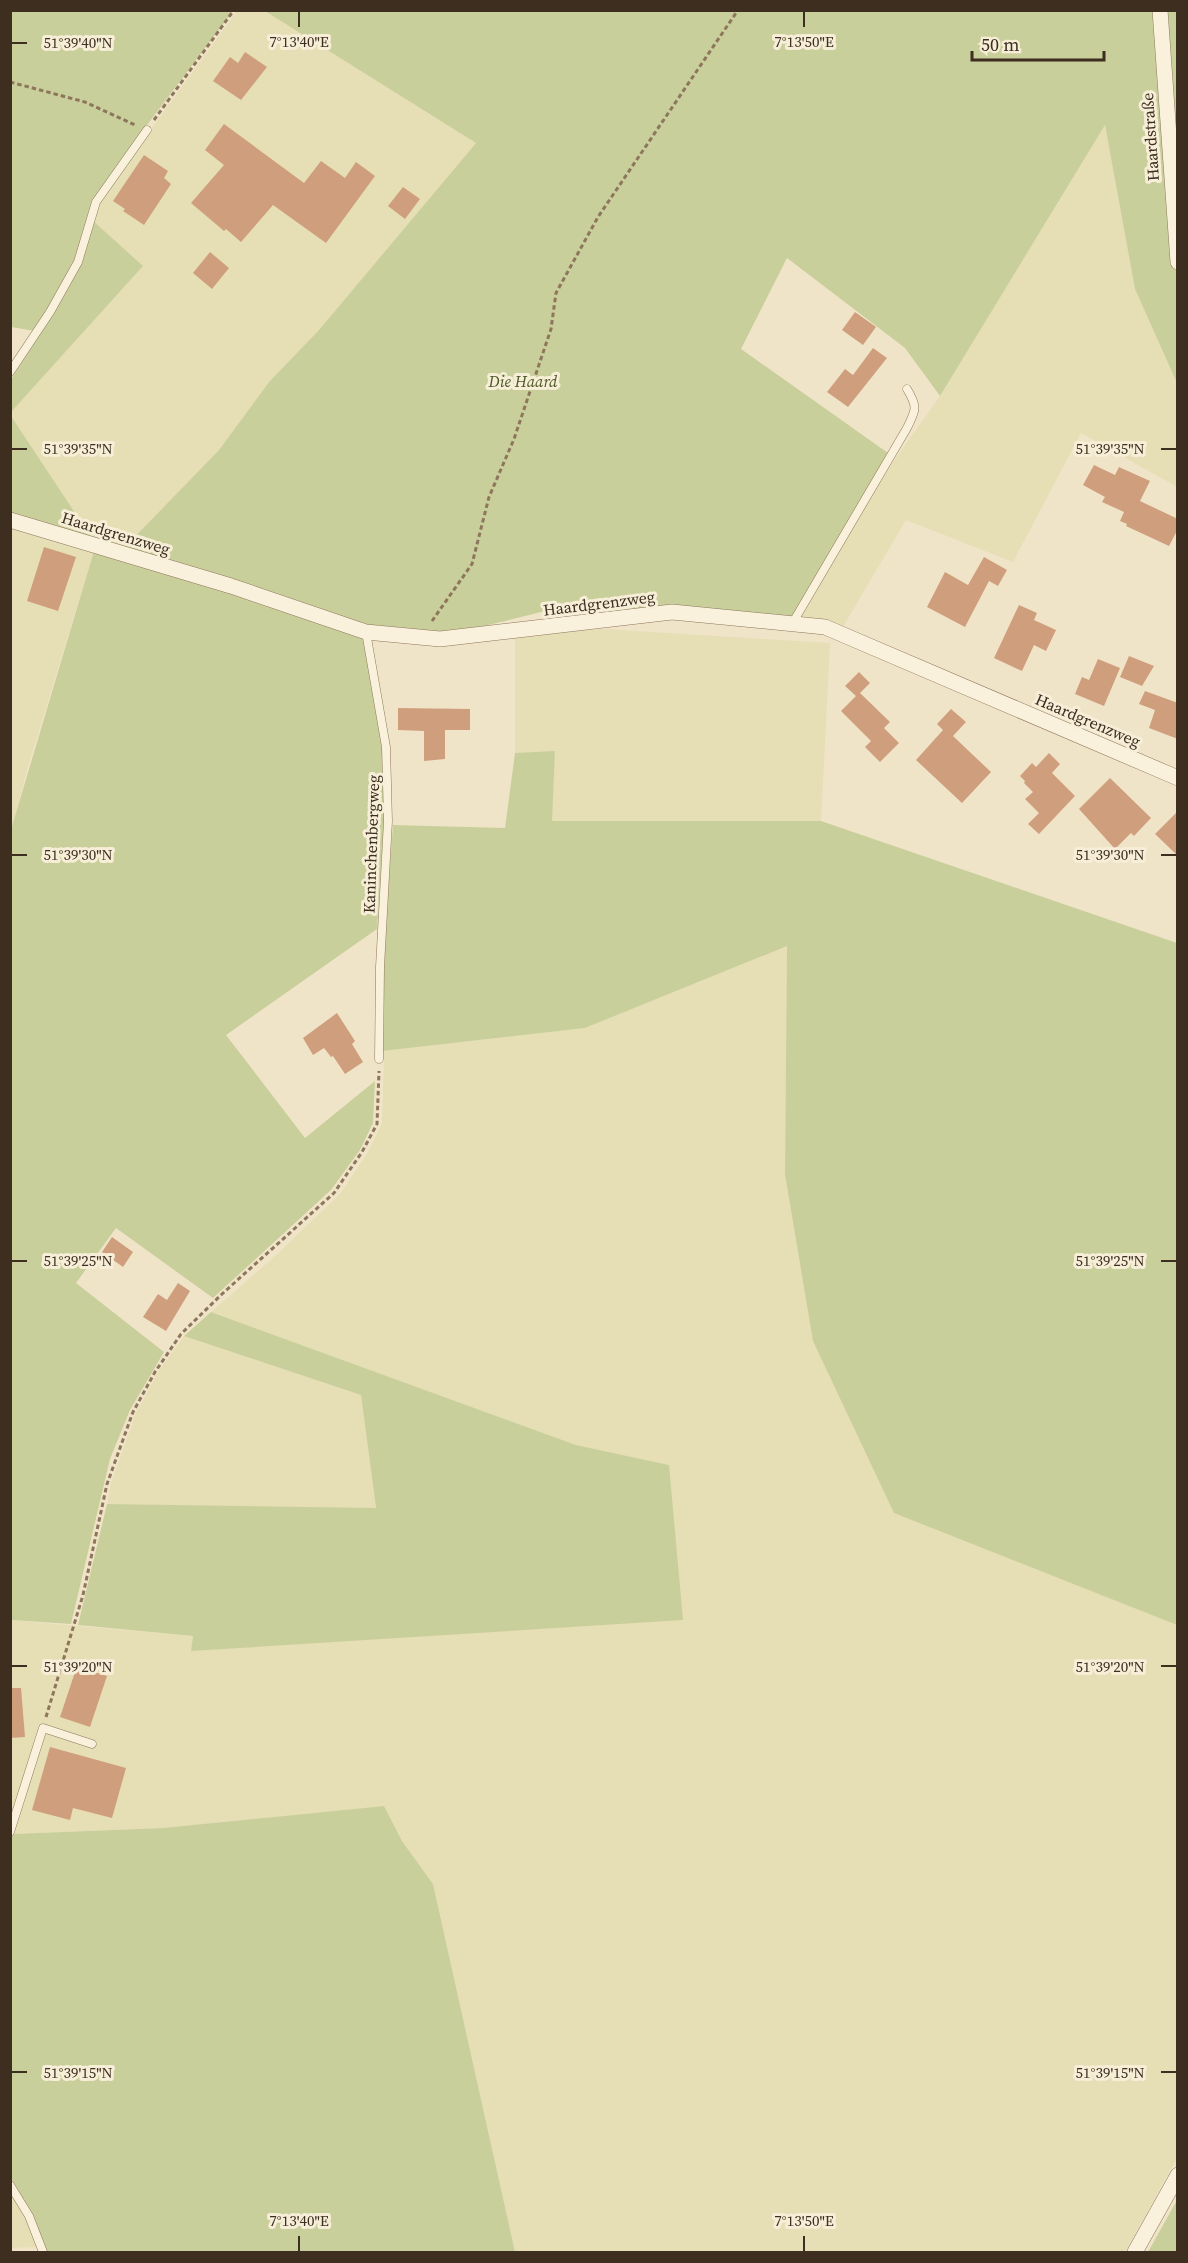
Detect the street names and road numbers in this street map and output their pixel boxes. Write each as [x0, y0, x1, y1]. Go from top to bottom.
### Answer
street label: Haardstraße [1136, 92, 1164, 182]
street label: Haardgrenzweg [59, 506, 173, 560]
street label: Haardgrenzweg [542, 585, 656, 621]
street label: Haardgrenzweg [1032, 688, 1144, 752]
street label: Kaninchenbergweg [358, 774, 384, 914]

